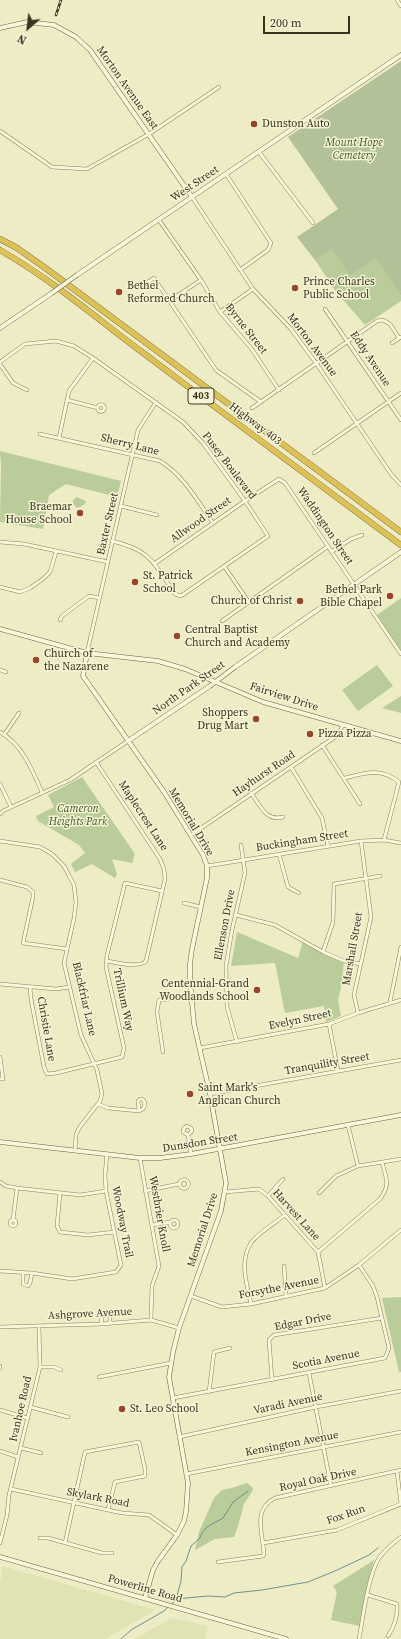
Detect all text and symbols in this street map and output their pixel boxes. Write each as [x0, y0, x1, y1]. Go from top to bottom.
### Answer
north arrow [8, 8, 48, 48]
scale bar [265, 8, 352, 34]
text: 200 m [270, 15, 302, 31]
text: N [15, 31, 29, 48]
street label: Morton Avenue East [93, 44, 161, 132]
place label: Dunston Auto [262, 117, 330, 131]
marker: Dunston Auto [249, 119, 259, 129]
park label: Mount Hope Cemetery [325, 136, 383, 162]
street label: West Street [169, 163, 221, 205]
place label: Prince Charles Public School [303, 275, 375, 301]
place label: Bethel Reformed Church [127, 279, 215, 305]
marker: Prince Charles Public School [290, 283, 300, 293]
marker: Bethel Reformed Church [114, 287, 124, 297]
street label: Byrne Street [222, 301, 270, 357]
street label: Morton Avenue [284, 311, 340, 379]
street label: Eddy Avenue [347, 329, 393, 389]
road number: 403 [188, 388, 214, 404]
street label: Highway 403 [226, 400, 284, 448]
street label: Pusey Boulevard [199, 430, 259, 502]
street label: Sherry Lane [99, 431, 161, 459]
street label: Waddington Street [294, 485, 356, 567]
street label: Baxter Street [94, 492, 122, 556]
street label: Allwood Street [168, 494, 234, 546]
place label: Braemar House School [6, 500, 72, 526]
marker: Braemar House School [75, 508, 85, 518]
place label: St. Patrick School [143, 569, 193, 595]
marker: St. Patrick School [130, 577, 140, 587]
place label: Bethel Park Bible Chapel [320, 583, 382, 609]
marker: Bethel Park Bible Chapel [385, 591, 395, 601]
place label: Church of Christ [211, 594, 292, 608]
marker: Church of Christ [295, 596, 305, 606]
place label: Central Baptist Church and Academy [185, 623, 290, 649]
marker: Central Baptist Church and Academy [172, 631, 182, 641]
place label: Church of the Nazarene [44, 647, 109, 673]
marker: Church of the Nazarene [31, 655, 41, 665]
street label: North Park Street [150, 658, 228, 718]
street label: Fairview Drive [248, 680, 320, 714]
place label: Shoppers Drug Mart [197, 706, 248, 732]
marker: Shoppers Drug Mart [251, 714, 261, 724]
place label: Pizza Pizza [318, 727, 372, 741]
marker: Pizza Pizza [305, 729, 315, 739]
street label: Hayhurst Road [230, 748, 298, 800]
street label: Maplecrest Lane [115, 778, 171, 854]
street label: Memorial Drive [165, 786, 217, 858]
park label: Cameron Heights Park [49, 802, 107, 828]
street label: Buckingham Street [255, 827, 349, 855]
street label: Ellenson Drive [212, 888, 238, 962]
street label: Marshall Street [340, 911, 366, 987]
street label: Blackfriar Lane [69, 961, 99, 1037]
street label: Trillium Way [110, 967, 136, 1033]
place label: Centennial-Grand Woodlands School [159, 977, 249, 1003]
marker: Centennial-Grand Woodlands School [252, 985, 262, 995]
street label: Christie Lane [34, 996, 58, 1062]
street label: Evelyn Street [267, 1007, 333, 1033]
street label: Tranquility Street [284, 1050, 370, 1078]
place label: Saint Mark's Anglican Church [198, 1081, 281, 1107]
marker: Saint Mark's Anglican Church [185, 1089, 195, 1099]
street label: Dunsdon Street [162, 1131, 238, 1155]
street label: Westbrier Knoll [146, 1175, 172, 1253]
street label: Woodway Trail [109, 1185, 135, 1259]
street label: Harvest Lane [269, 1186, 323, 1244]
street label: Memorial Drive [185, 1191, 221, 1269]
street label: Forsythe Avenue [238, 1274, 320, 1302]
street label: Ashgrove Avenue [47, 1305, 133, 1323]
street label: Edgar Drive [274, 1310, 332, 1334]
street label: Scotia Avenue [291, 1347, 361, 1373]
street label: Ivanhoe Road [7, 1375, 35, 1443]
street label: Varadi Avenue [252, 1390, 324, 1418]
place label: St. Leo School [130, 1402, 198, 1416]
marker: St. Leo School [117, 1404, 127, 1414]
street label: Kensington Avenue [244, 1428, 340, 1460]
street label: Royal Oak Drive [278, 1465, 358, 1495]
street label: Skylark Road [65, 1485, 131, 1511]
street label: Fox Run [325, 1502, 367, 1528]
street label: Powerline Road [106, 1572, 184, 1606]

